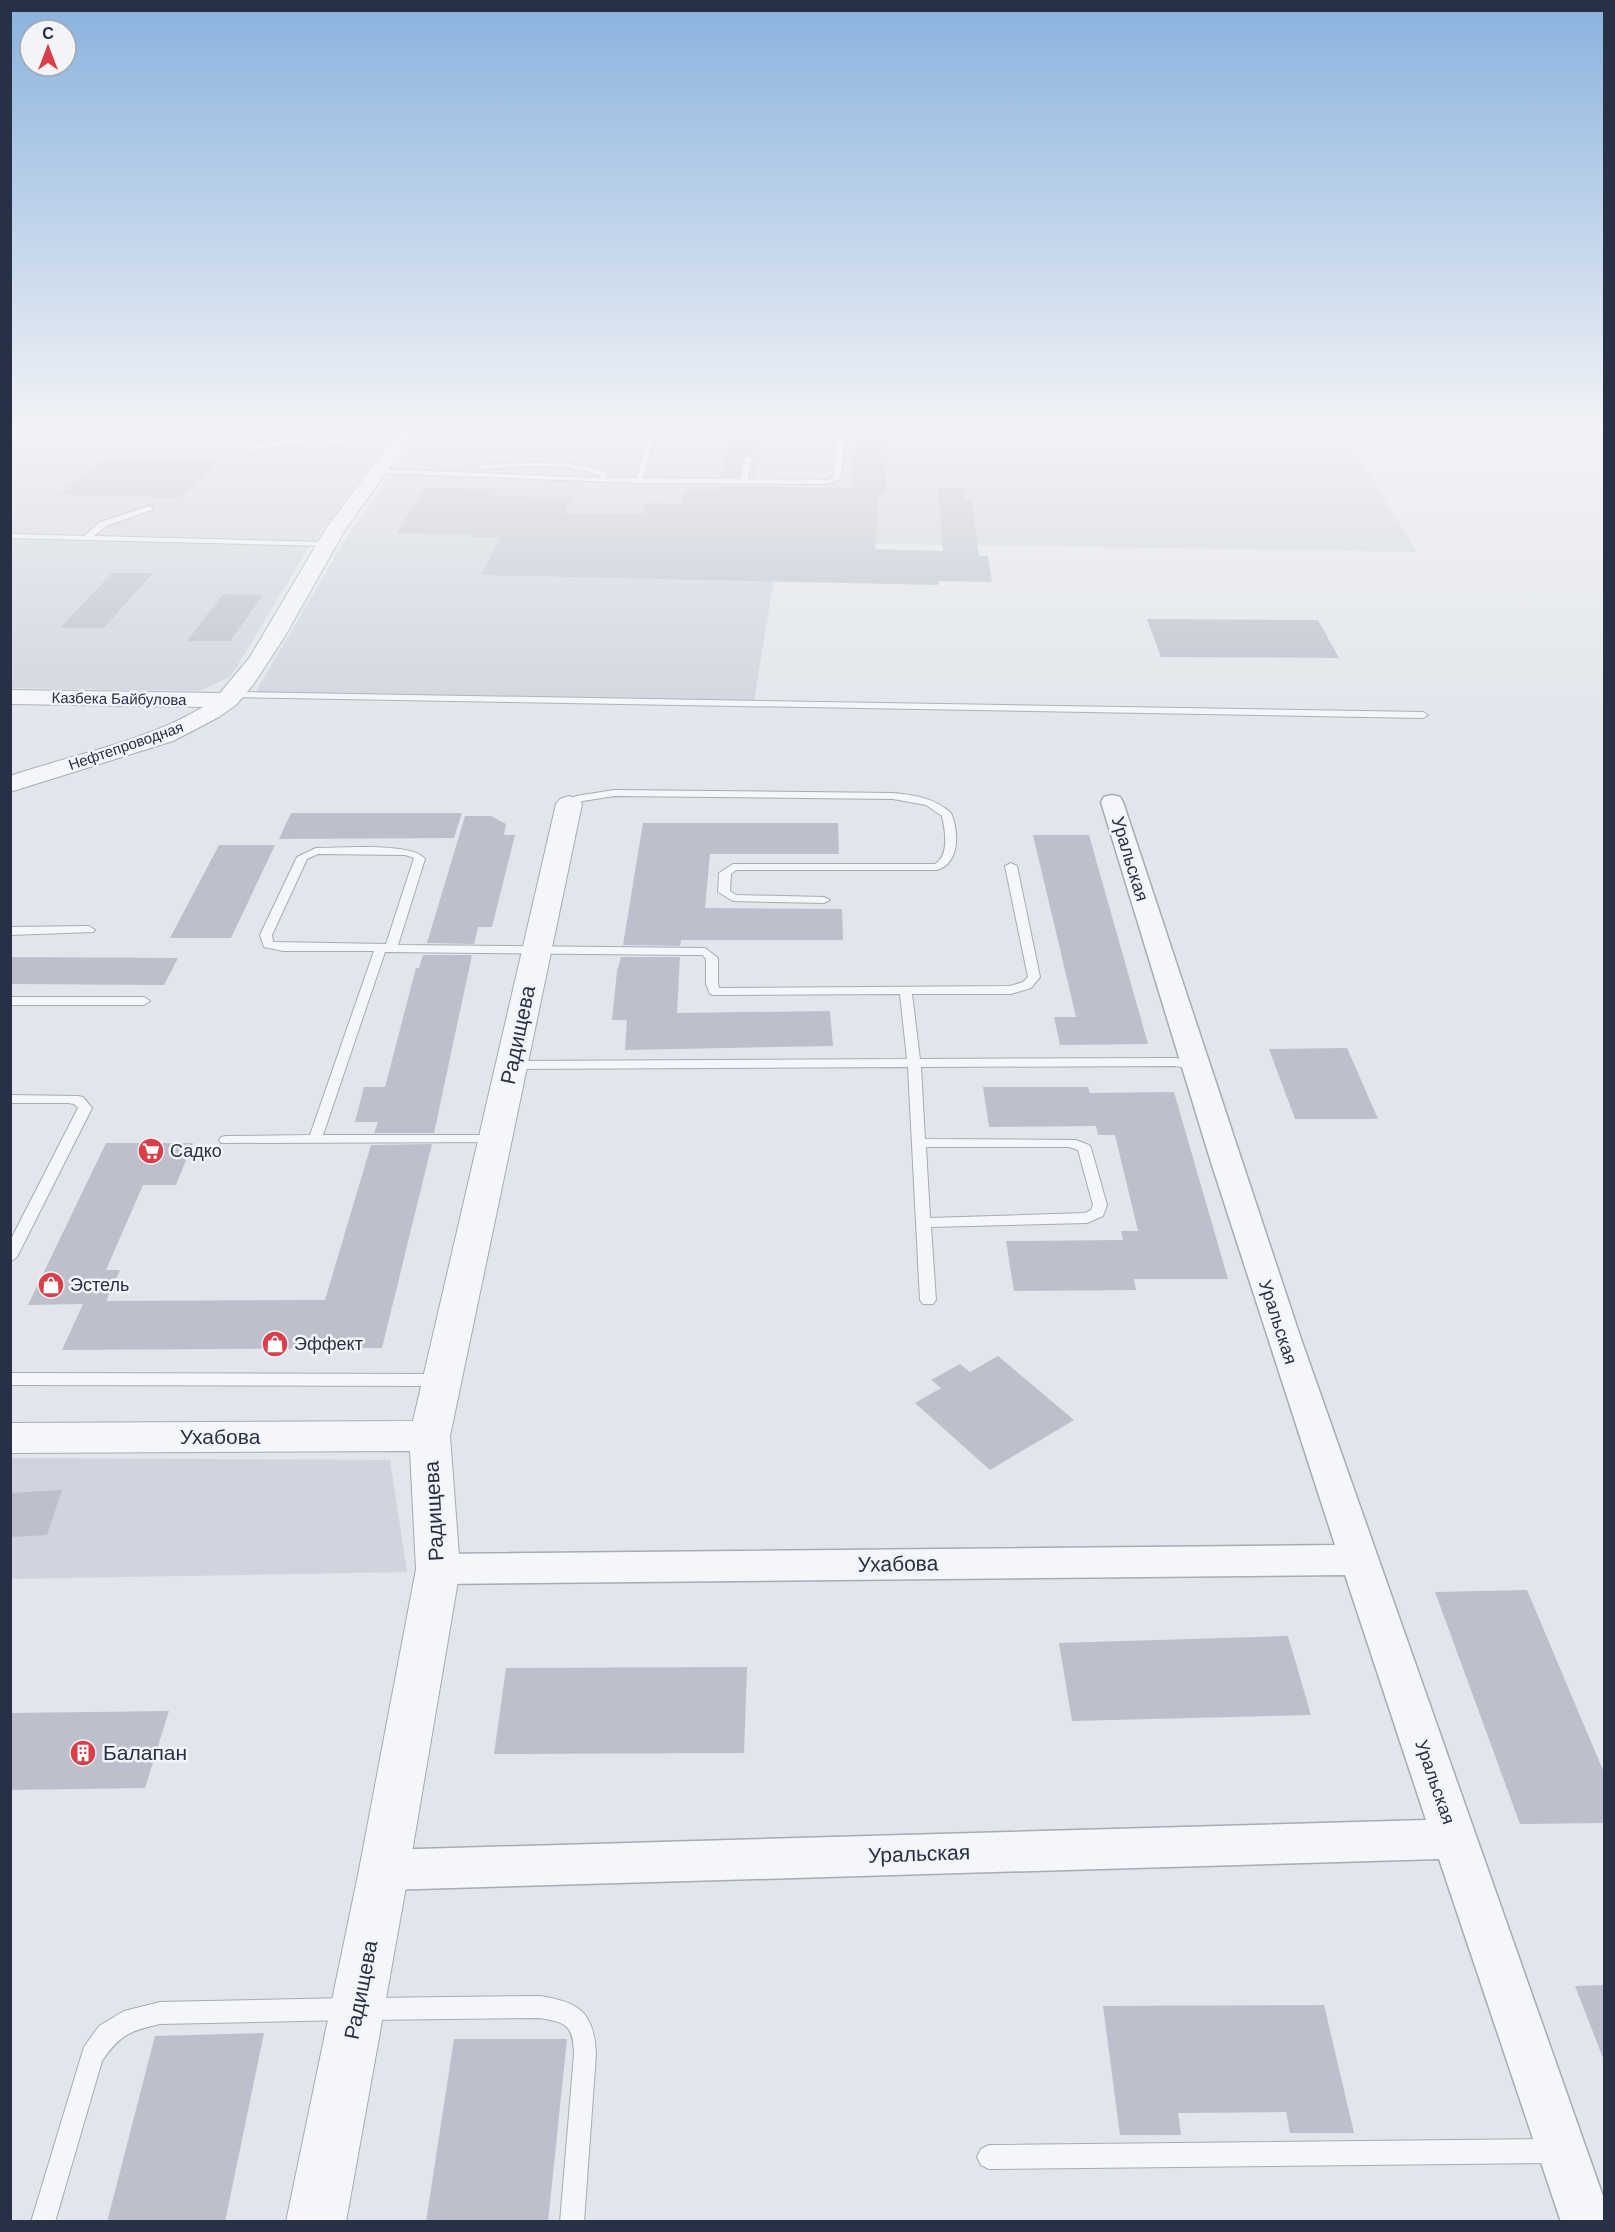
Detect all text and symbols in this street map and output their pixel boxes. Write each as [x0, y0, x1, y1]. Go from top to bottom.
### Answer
north arrow [18, 18, 78, 78]
text: С [42, 23, 54, 44]
street label: Казбека Байбулова [51, 688, 187, 710]
street label: Нефтепроводная [66, 717, 186, 775]
street label: Уральская [1106, 814, 1154, 904]
street label: Радищева [494, 983, 542, 1087]
supermarket icon: Садко [136, 1136, 166, 1166]
place label: Садко [170, 1139, 222, 1163]
shop icon: Эстель [36, 1270, 66, 1300]
place label: Эстель [70, 1273, 129, 1297]
street label: Уральская [1253, 1277, 1303, 1367]
shop icon: Эффект [260, 1329, 290, 1359]
place label: Эффект [294, 1332, 363, 1356]
street label: Ухабова [180, 1423, 261, 1451]
street label: Радищева [417, 1460, 451, 1562]
street label: Ухабова [857, 1549, 939, 1579]
street label: Уральская [1409, 1737, 1461, 1827]
building icon: Балапан [68, 1738, 98, 1768]
place label: Балапан [103, 1739, 187, 1767]
street label: Уральская [867, 1838, 971, 1870]
street label: Радищева [338, 1938, 384, 2042]

